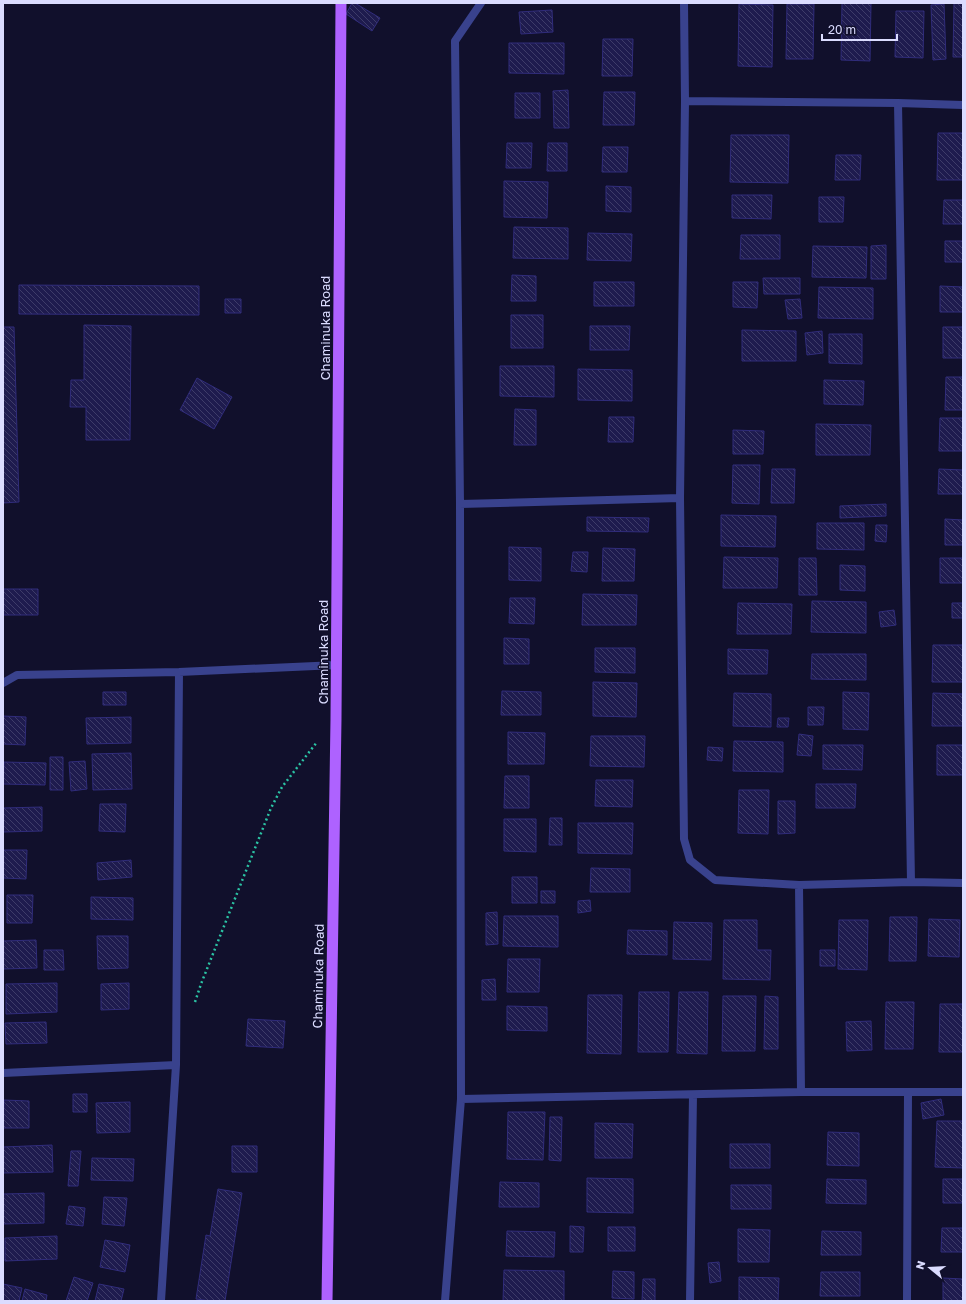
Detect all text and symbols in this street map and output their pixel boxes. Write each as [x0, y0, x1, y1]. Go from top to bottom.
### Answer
scale bar [822, 16, 897, 42]
text: 20 m [828, 22, 856, 37]
street label: Chaminuka Road [317, 276, 333, 380]
street label: Chaminuka Road [315, 600, 331, 704]
street label: Chaminuka Road [309, 924, 327, 1028]
north arrow [910, 1248, 950, 1288]
text: N [913, 1259, 927, 1271]

